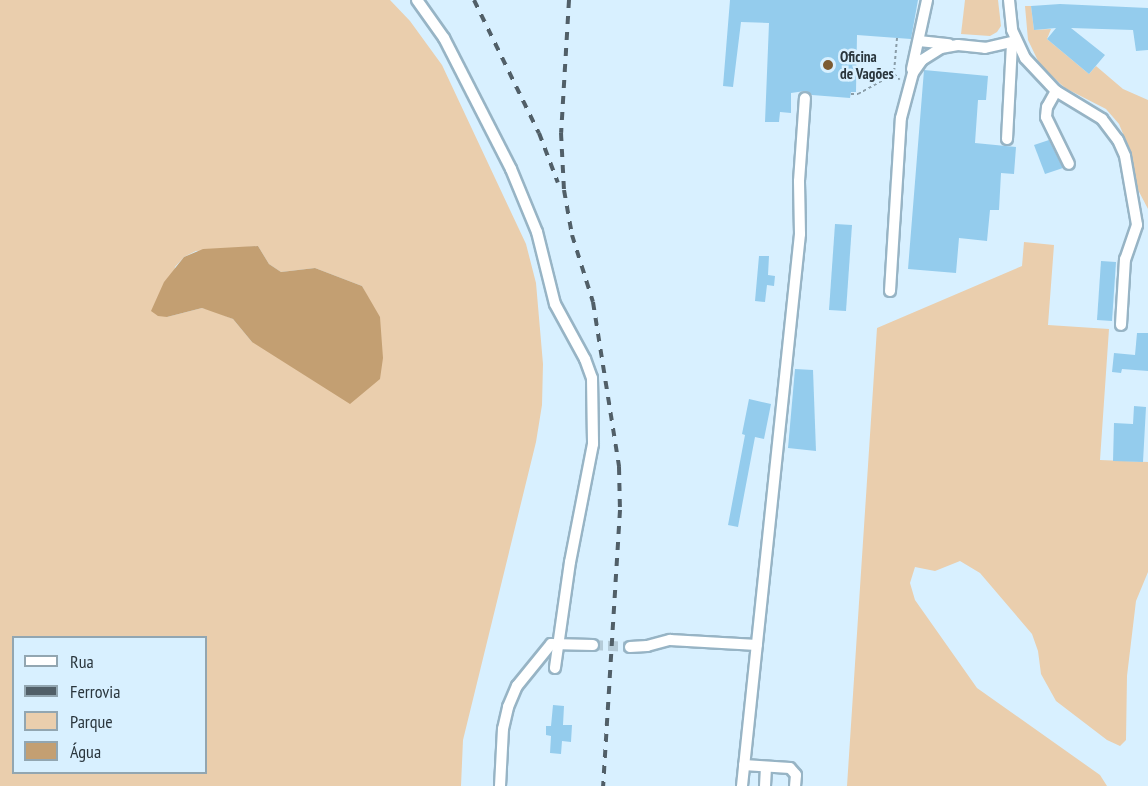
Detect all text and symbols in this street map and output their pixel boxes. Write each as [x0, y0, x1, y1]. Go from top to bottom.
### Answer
place label: Oficina de Vagões [840, 47, 894, 82]
marker: Oficina de Vagões [821, 58, 835, 72]
legend [12, 636, 207, 774]
text: Rua [70, 650, 94, 673]
text: Ferrovia [70, 680, 120, 703]
text: Parque [70, 710, 113, 733]
text: Água [70, 740, 101, 763]

